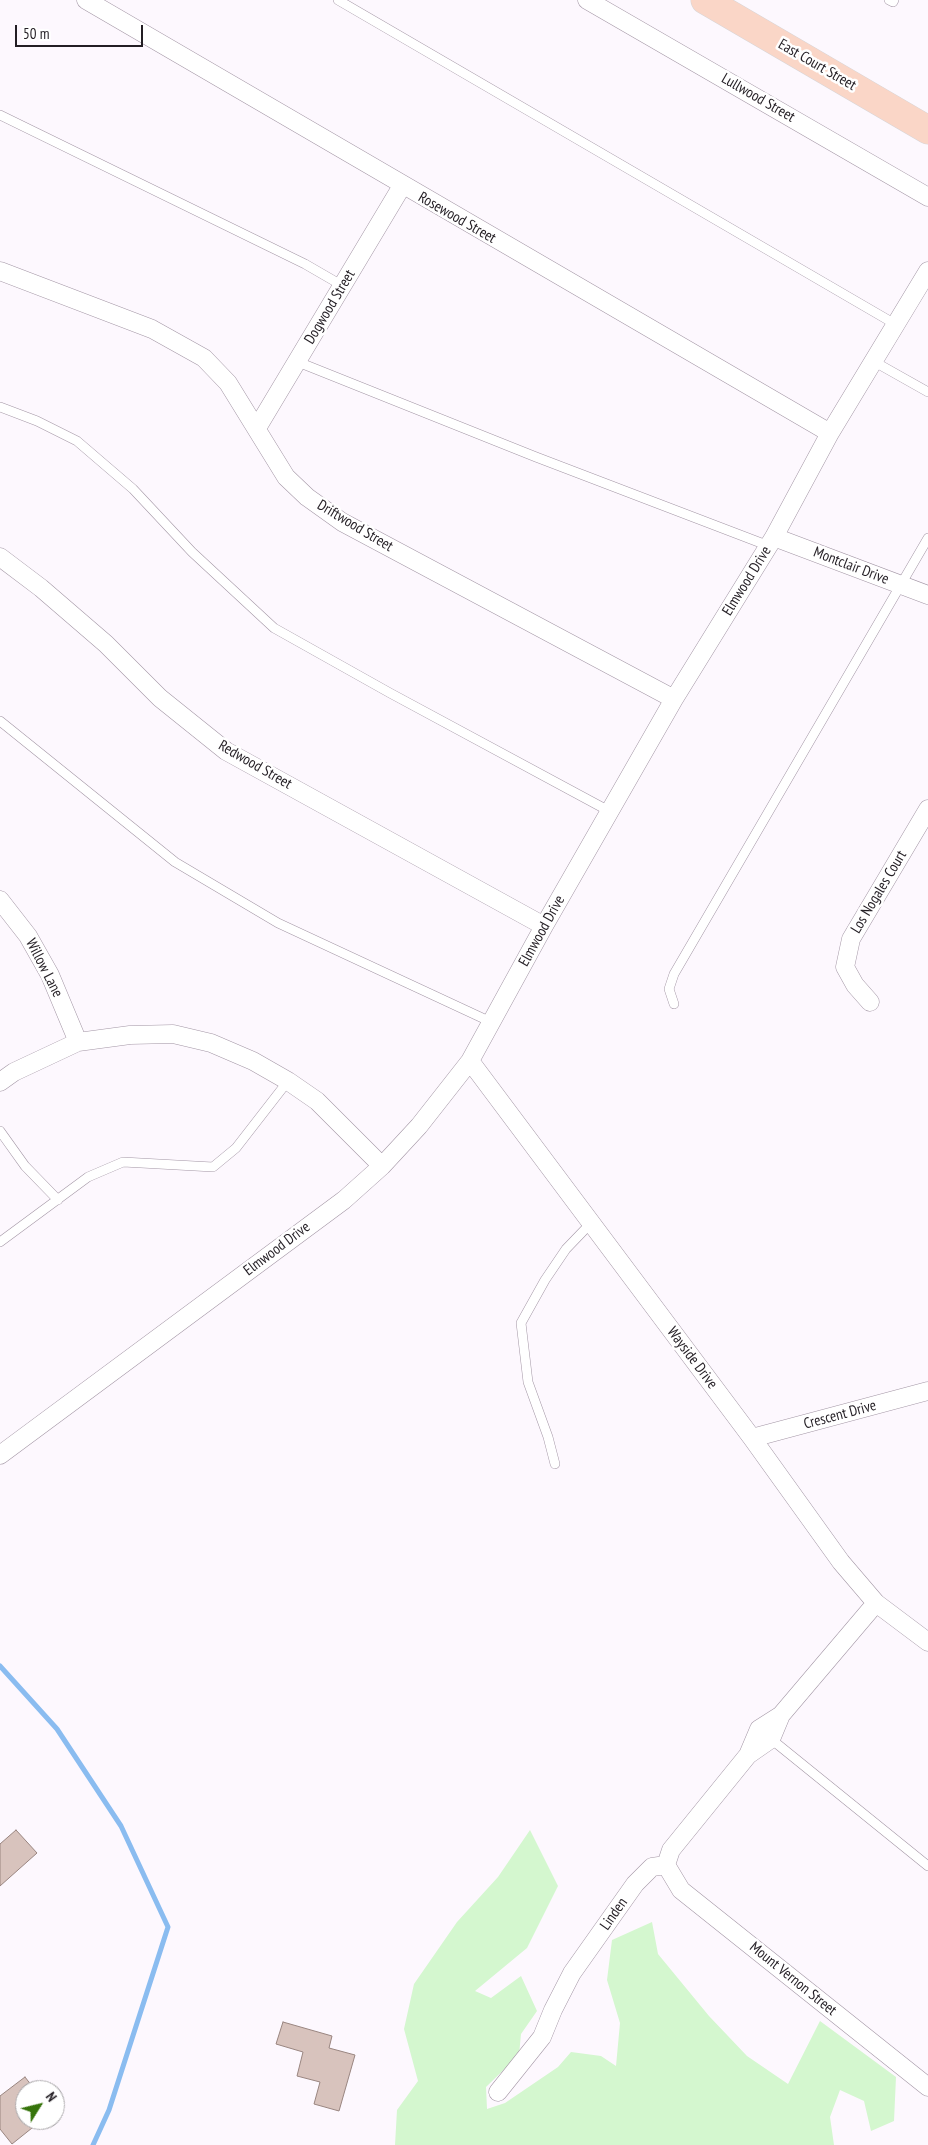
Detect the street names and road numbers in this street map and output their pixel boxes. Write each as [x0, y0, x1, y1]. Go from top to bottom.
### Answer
street label: East Court Street [775, 35, 859, 95]
street label: Lullwood Street [718, 70, 798, 126]
street label: Rosewood Street [415, 189, 499, 247]
street label: Dogwood Street [301, 267, 359, 347]
street label: Driftwood Street [314, 496, 396, 556]
street label: Elmwood Drive [719, 543, 775, 619]
street label: Montclair Drive [811, 543, 891, 589]
street label: Redwood Street [215, 737, 295, 793]
street label: Los Nogales Court [847, 847, 911, 937]
street label: Elmwood Drive [515, 892, 569, 970]
street label: Willow Lane [22, 936, 66, 1000]
street label: Elmwood Drive [240, 1218, 314, 1280]
street label: Wayside Drive [663, 1324, 721, 1392]
street label: Crescent Drive [802, 1397, 878, 1433]
street label: Linden [596, 1894, 632, 1934]
street label: Mount Vernon Street [746, 1938, 840, 2020]

